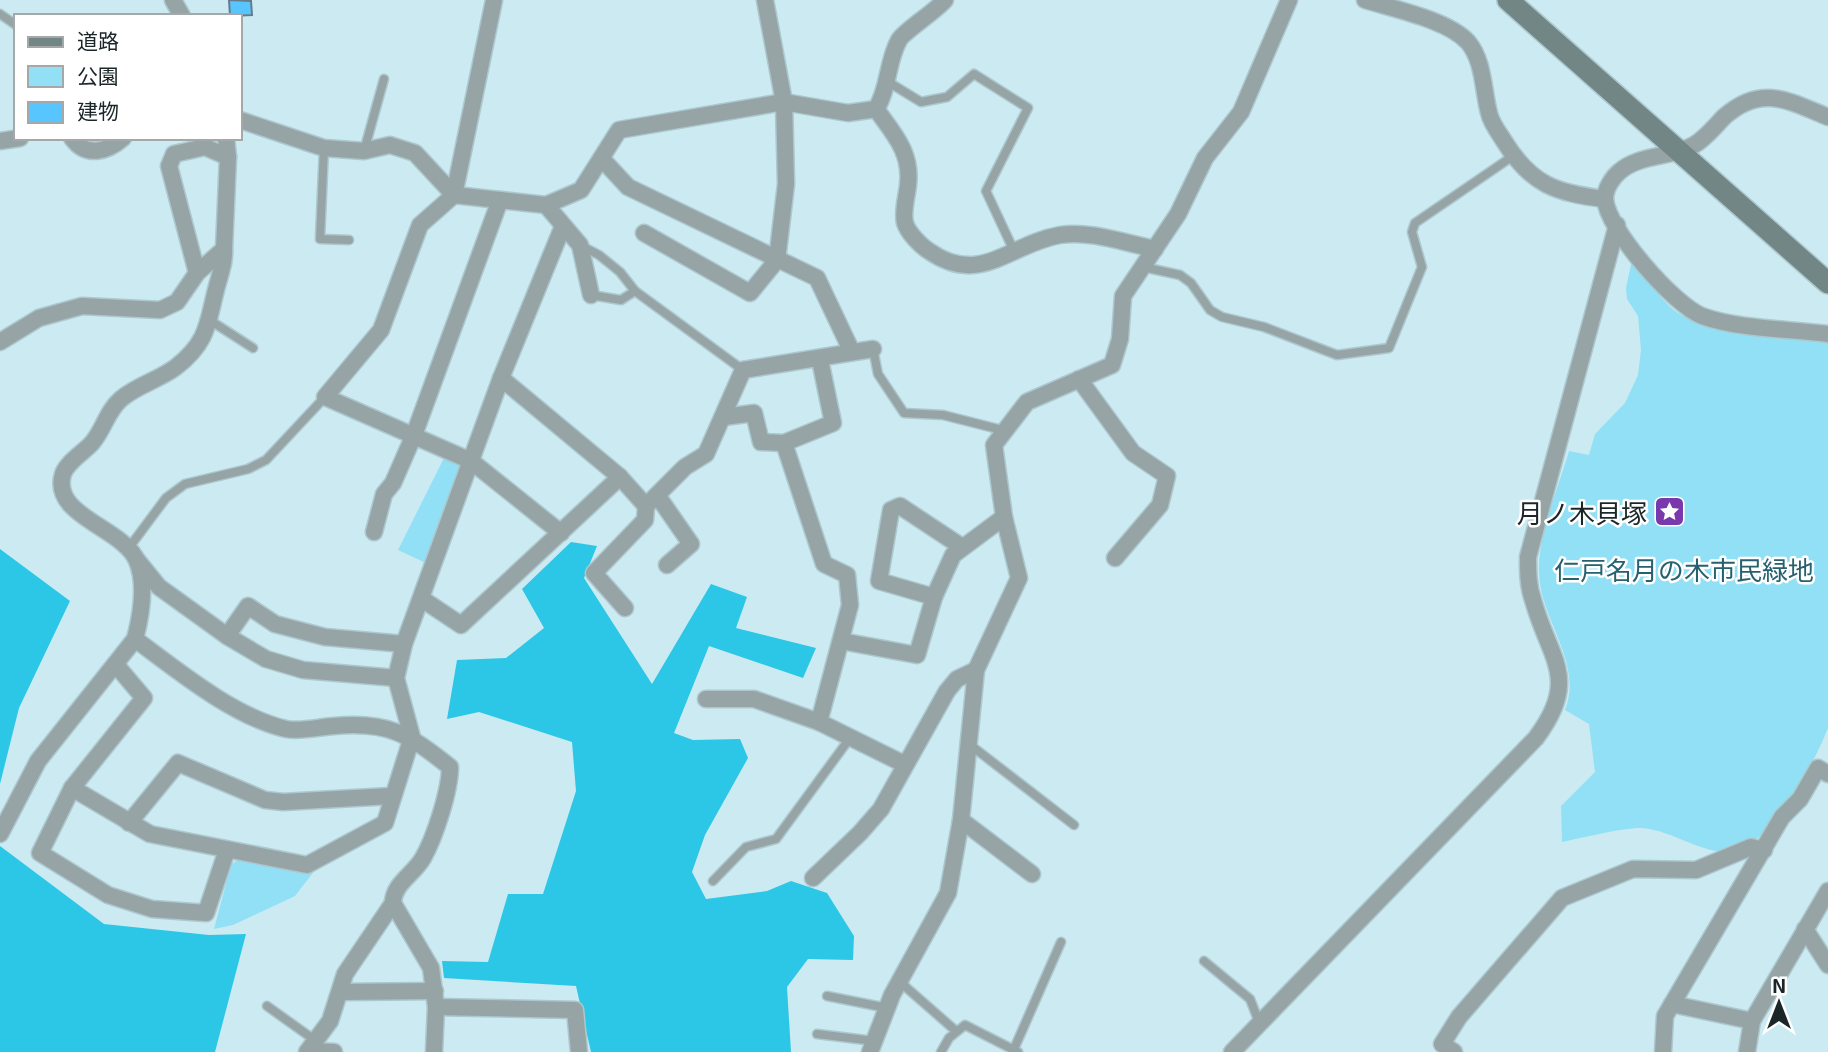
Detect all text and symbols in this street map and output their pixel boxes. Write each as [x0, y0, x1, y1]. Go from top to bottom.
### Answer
legend [14, 14, 242, 140]
text: 道路 [77, 28, 119, 53]
text: 公園 [77, 63, 119, 88]
text: 建物 [77, 98, 119, 123]
place icon: 月ノ木貝塚 [1653, 495, 1687, 529]
place label: 月ノ木貝塚 [1517, 497, 1647, 528]
park label: 仁戸名月の木市民緑地 [1554, 554, 1814, 585]
north arrow [1744, 968, 1814, 1038]
text: N [1772, 974, 1786, 997]

